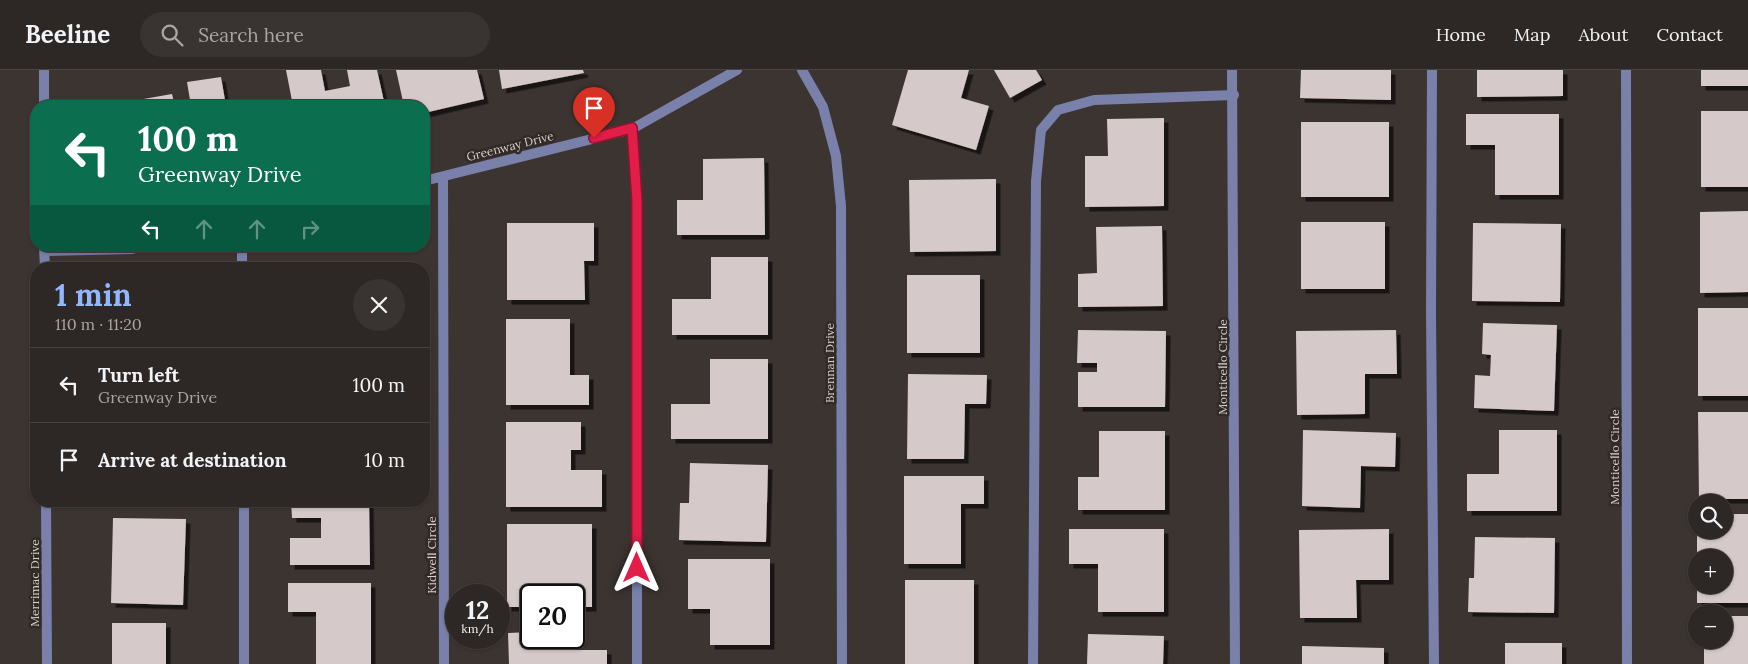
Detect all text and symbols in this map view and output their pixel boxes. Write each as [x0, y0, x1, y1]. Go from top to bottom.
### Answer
search box [140, 12, 490, 57]
text: Beeline [25, 19, 110, 50]
icon: search [158, 21, 186, 49]
text: Search here [198, 23, 304, 47]
text: Home [1436, 23, 1486, 46]
text: Map [1514, 23, 1550, 46]
text: About [1578, 23, 1628, 46]
text: Contact [1656, 23, 1723, 46]
pin [573, 87, 615, 138]
icon: arrive [580, 94, 608, 122]
text: 100 m [138, 116, 238, 161]
icon: left [55, 120, 120, 185]
street label: Greenway Drive [465, 128, 556, 164]
text: Greenway Drive [138, 160, 302, 188]
icon: left [137, 215, 165, 243]
icon: ahead [190, 215, 218, 243]
icon: ahead [243, 215, 271, 243]
icon: right [296, 215, 324, 243]
text: 1 min [55, 276, 132, 314]
button: close [353, 279, 405, 331]
text: 110 m · 11:20 [55, 314, 142, 334]
street label: Monticello Circle [1215, 319, 1230, 415]
street label: Brennan Drive [822, 322, 837, 403]
text: Turn left [98, 363, 179, 387]
icon: left [55, 371, 83, 399]
text: 100 m [353, 373, 405, 397]
text: Greenway Drive [98, 387, 217, 407]
street label: Monticello Circle [1607, 409, 1622, 505]
icon: arrive [55, 446, 83, 474]
text: Arrive at destination [98, 448, 287, 472]
text: 10 m [364, 448, 405, 472]
map controls [1688, 494, 1733, 649]
button: search [1688, 494, 1733, 539]
street label: Kidwell Circle [424, 516, 439, 594]
street label: Merrimac Drive [27, 539, 42, 627]
position arrow [610, 541, 662, 593]
button: + [1688, 549, 1733, 594]
speed limit sign: 20 [520, 584, 585, 649]
text: 12 [466, 594, 489, 626]
button: − [1688, 604, 1733, 649]
text: km/h [461, 621, 494, 636]

